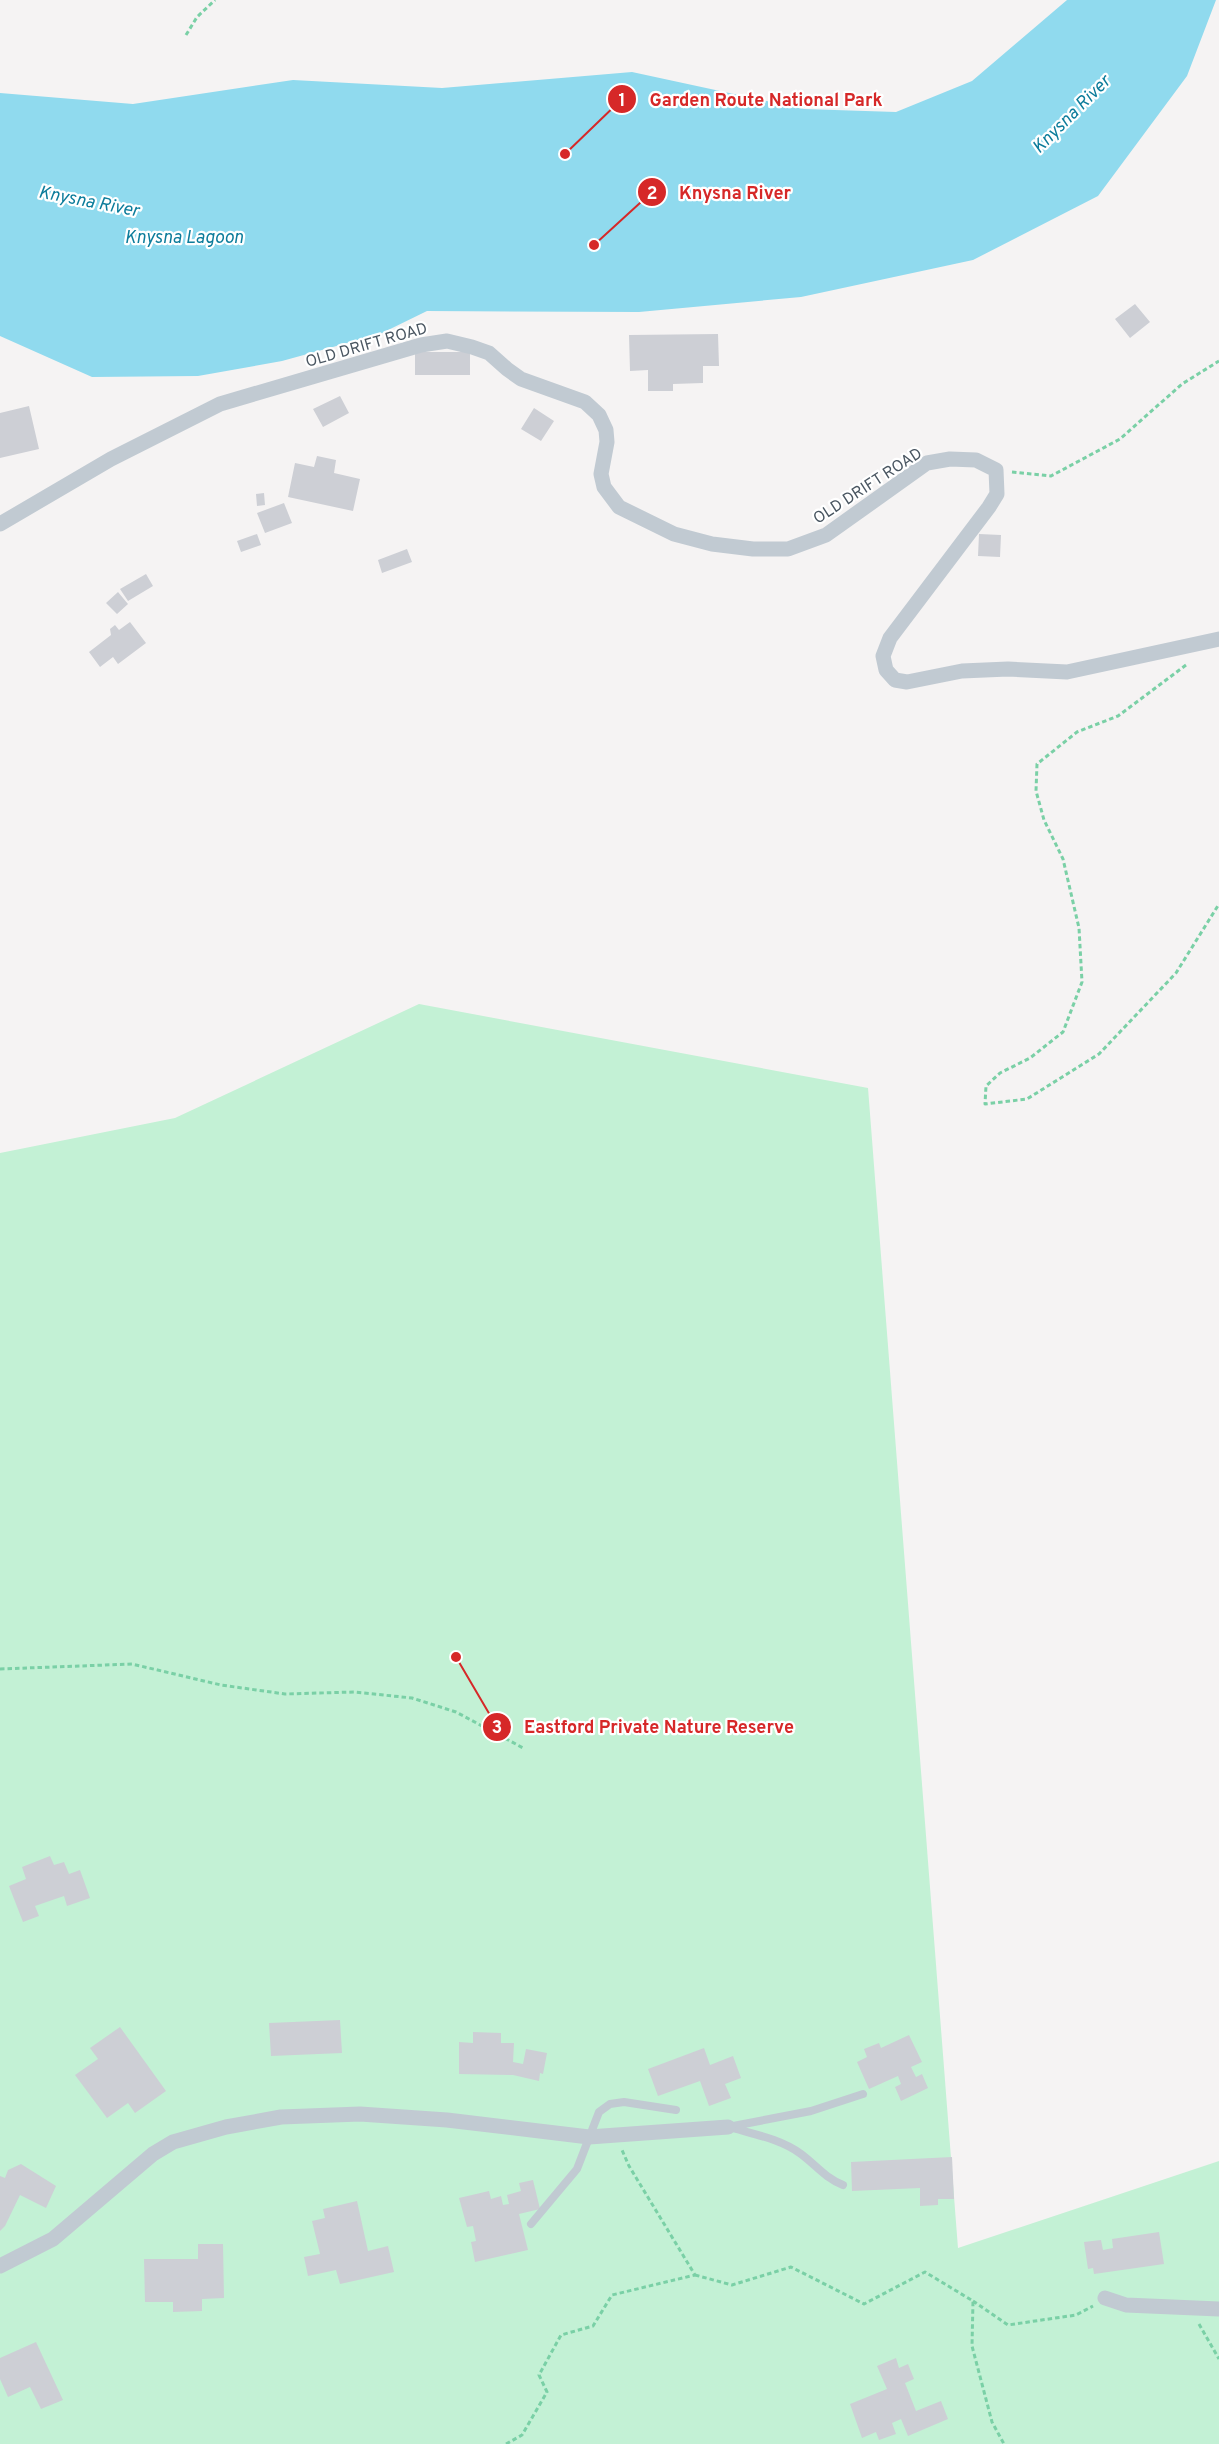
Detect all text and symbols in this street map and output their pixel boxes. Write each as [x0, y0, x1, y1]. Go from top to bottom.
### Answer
water label: Knysna River [1028, 69, 1118, 159]
callout: Garden Route National Park [607, 81, 894, 117]
text: 1 [618, 90, 626, 113]
text: Garden Route National Park [650, 90, 882, 113]
callout: Knysna River [637, 174, 803, 210]
water label: Knysna River [37, 181, 143, 224]
text: 2 [646, 183, 658, 206]
text: Knysna River [679, 183, 792, 206]
water label: Knysna Lagoon [125, 227, 244, 250]
street label: OLD DRIFT ROAD [303, 319, 430, 373]
street label: OLD DRIFT ROAD [810, 444, 926, 529]
callout: Eastford Private Nature Reserve [482, 1709, 806, 1745]
text: 3 [492, 1717, 502, 1740]
text: Eastford Private Nature Reserve [524, 1717, 794, 1740]

